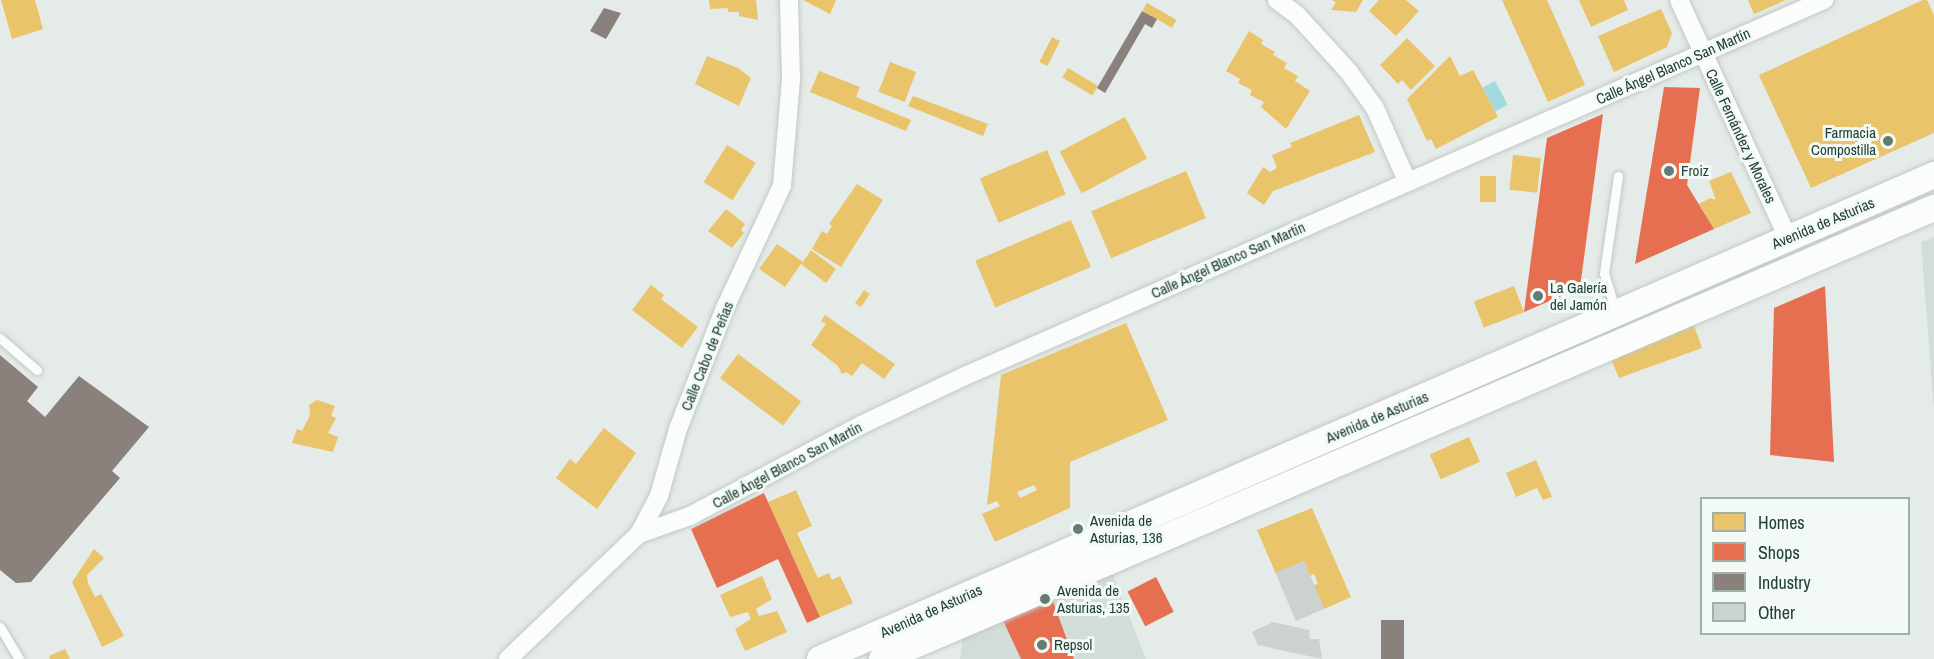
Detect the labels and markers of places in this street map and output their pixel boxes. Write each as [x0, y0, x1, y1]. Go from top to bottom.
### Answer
place label: Farmacia Compostilla [1811, 123, 1876, 158]
marker: Farmacia Compostilla [1881, 134, 1895, 148]
place label: Froiz [1681, 162, 1709, 180]
marker: Froiz [1662, 164, 1676, 178]
place label: La Galería del Jamón [1550, 278, 1607, 313]
marker: La Galería del Jamón [1531, 289, 1545, 303]
place label: Avenida de Asturias, 136 [1090, 511, 1162, 546]
marker: Avenida de Asturias, 136 [1071, 522, 1085, 536]
place label: Avenida de Asturias, 135 [1057, 581, 1129, 616]
marker: Avenida de Asturias, 135 [1038, 592, 1052, 606]
place label: Repsol [1054, 636, 1092, 654]
marker: Repsol [1035, 638, 1049, 652]

